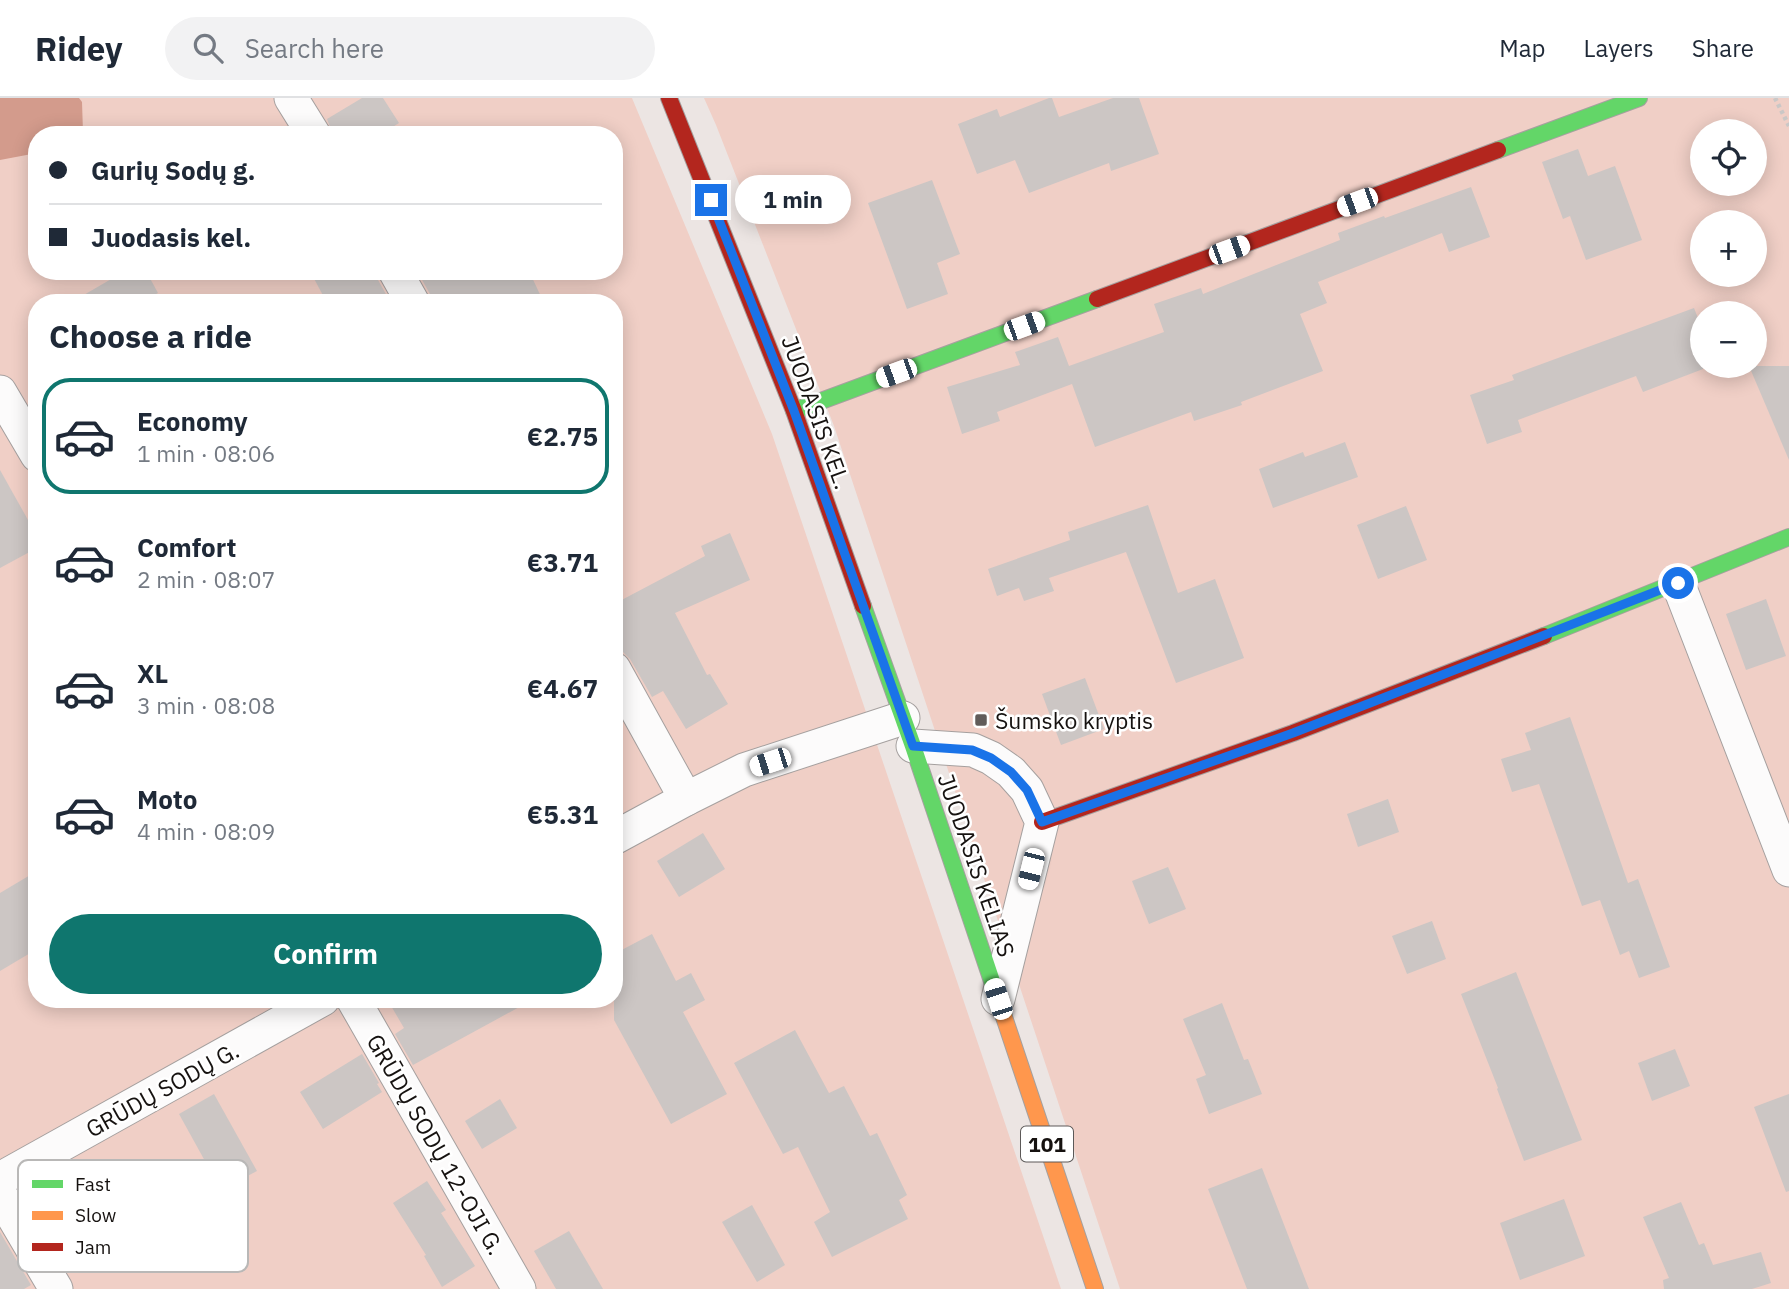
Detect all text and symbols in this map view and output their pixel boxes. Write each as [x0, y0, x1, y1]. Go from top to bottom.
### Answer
search box [165, 17, 655, 80]
text: Ridey [35, 27, 123, 70]
icon: search [189, 29, 227, 67]
text: Search here [245, 31, 384, 65]
text: Map [1499, 32, 1546, 64]
text: Layers [1584, 32, 1654, 64]
text: Share [1692, 32, 1754, 64]
map controls [1690, 119, 1767, 378]
button: locate [1690, 119, 1767, 196]
text: Gurių Sodų g. [91, 153, 256, 187]
callout: 1 min [736, 176, 851, 224]
route end [695, 184, 727, 216]
text: 1 min [763, 184, 823, 214]
car [1334, 185, 1381, 219]
button: + [1690, 210, 1767, 287]
text: Juodasis kel. [91, 220, 251, 254]
car [1206, 233, 1253, 267]
button: − [1690, 301, 1767, 378]
car [1001, 309, 1048, 343]
text: Choose a ride [49, 315, 252, 357]
street label: JUODASIS KEL. [775, 331, 859, 493]
car [873, 356, 920, 390]
text: Economy [137, 404, 248, 438]
icon: car [53, 405, 116, 468]
text: €2.75 [527, 419, 598, 453]
text: 1 min · 08:06 [137, 438, 275, 468]
text: Comfort [137, 530, 236, 564]
icon: car [53, 531, 116, 594]
text: €3.71 [527, 545, 598, 579]
text: 2 min · 08:07 [137, 564, 275, 594]
route start [1662, 567, 1694, 599]
text: XL [137, 656, 168, 690]
icon: car [53, 657, 116, 720]
text: €4.67 [527, 671, 598, 705]
text: 3 min · 08:08 [137, 690, 275, 720]
place label: Šumsko kryptis [995, 705, 1153, 735]
marker: Šumsko kryptis [973, 712, 989, 728]
car [747, 746, 794, 778]
street label: JUODASIS KELIAS [932, 769, 1022, 961]
text: Moto [137, 782, 197, 816]
icon: car [53, 783, 116, 846]
text: €5.31 [527, 797, 598, 831]
text: 4 min · 08:09 [137, 816, 275, 846]
car [1016, 846, 1047, 892]
button: Confirm [49, 914, 602, 994]
car [982, 976, 1015, 1022]
street label: GRŪDŲ SODŲ 12-OJI G. [360, 1028, 512, 1260]
street label: GRŪDŲ SODŲ G. [80, 1034, 244, 1144]
road number: 101 [1021, 1126, 1073, 1162]
legend [18, 1160, 248, 1272]
text: Fast [75, 1172, 111, 1196]
text: Slow [75, 1203, 116, 1227]
text: Jam [75, 1235, 111, 1259]

